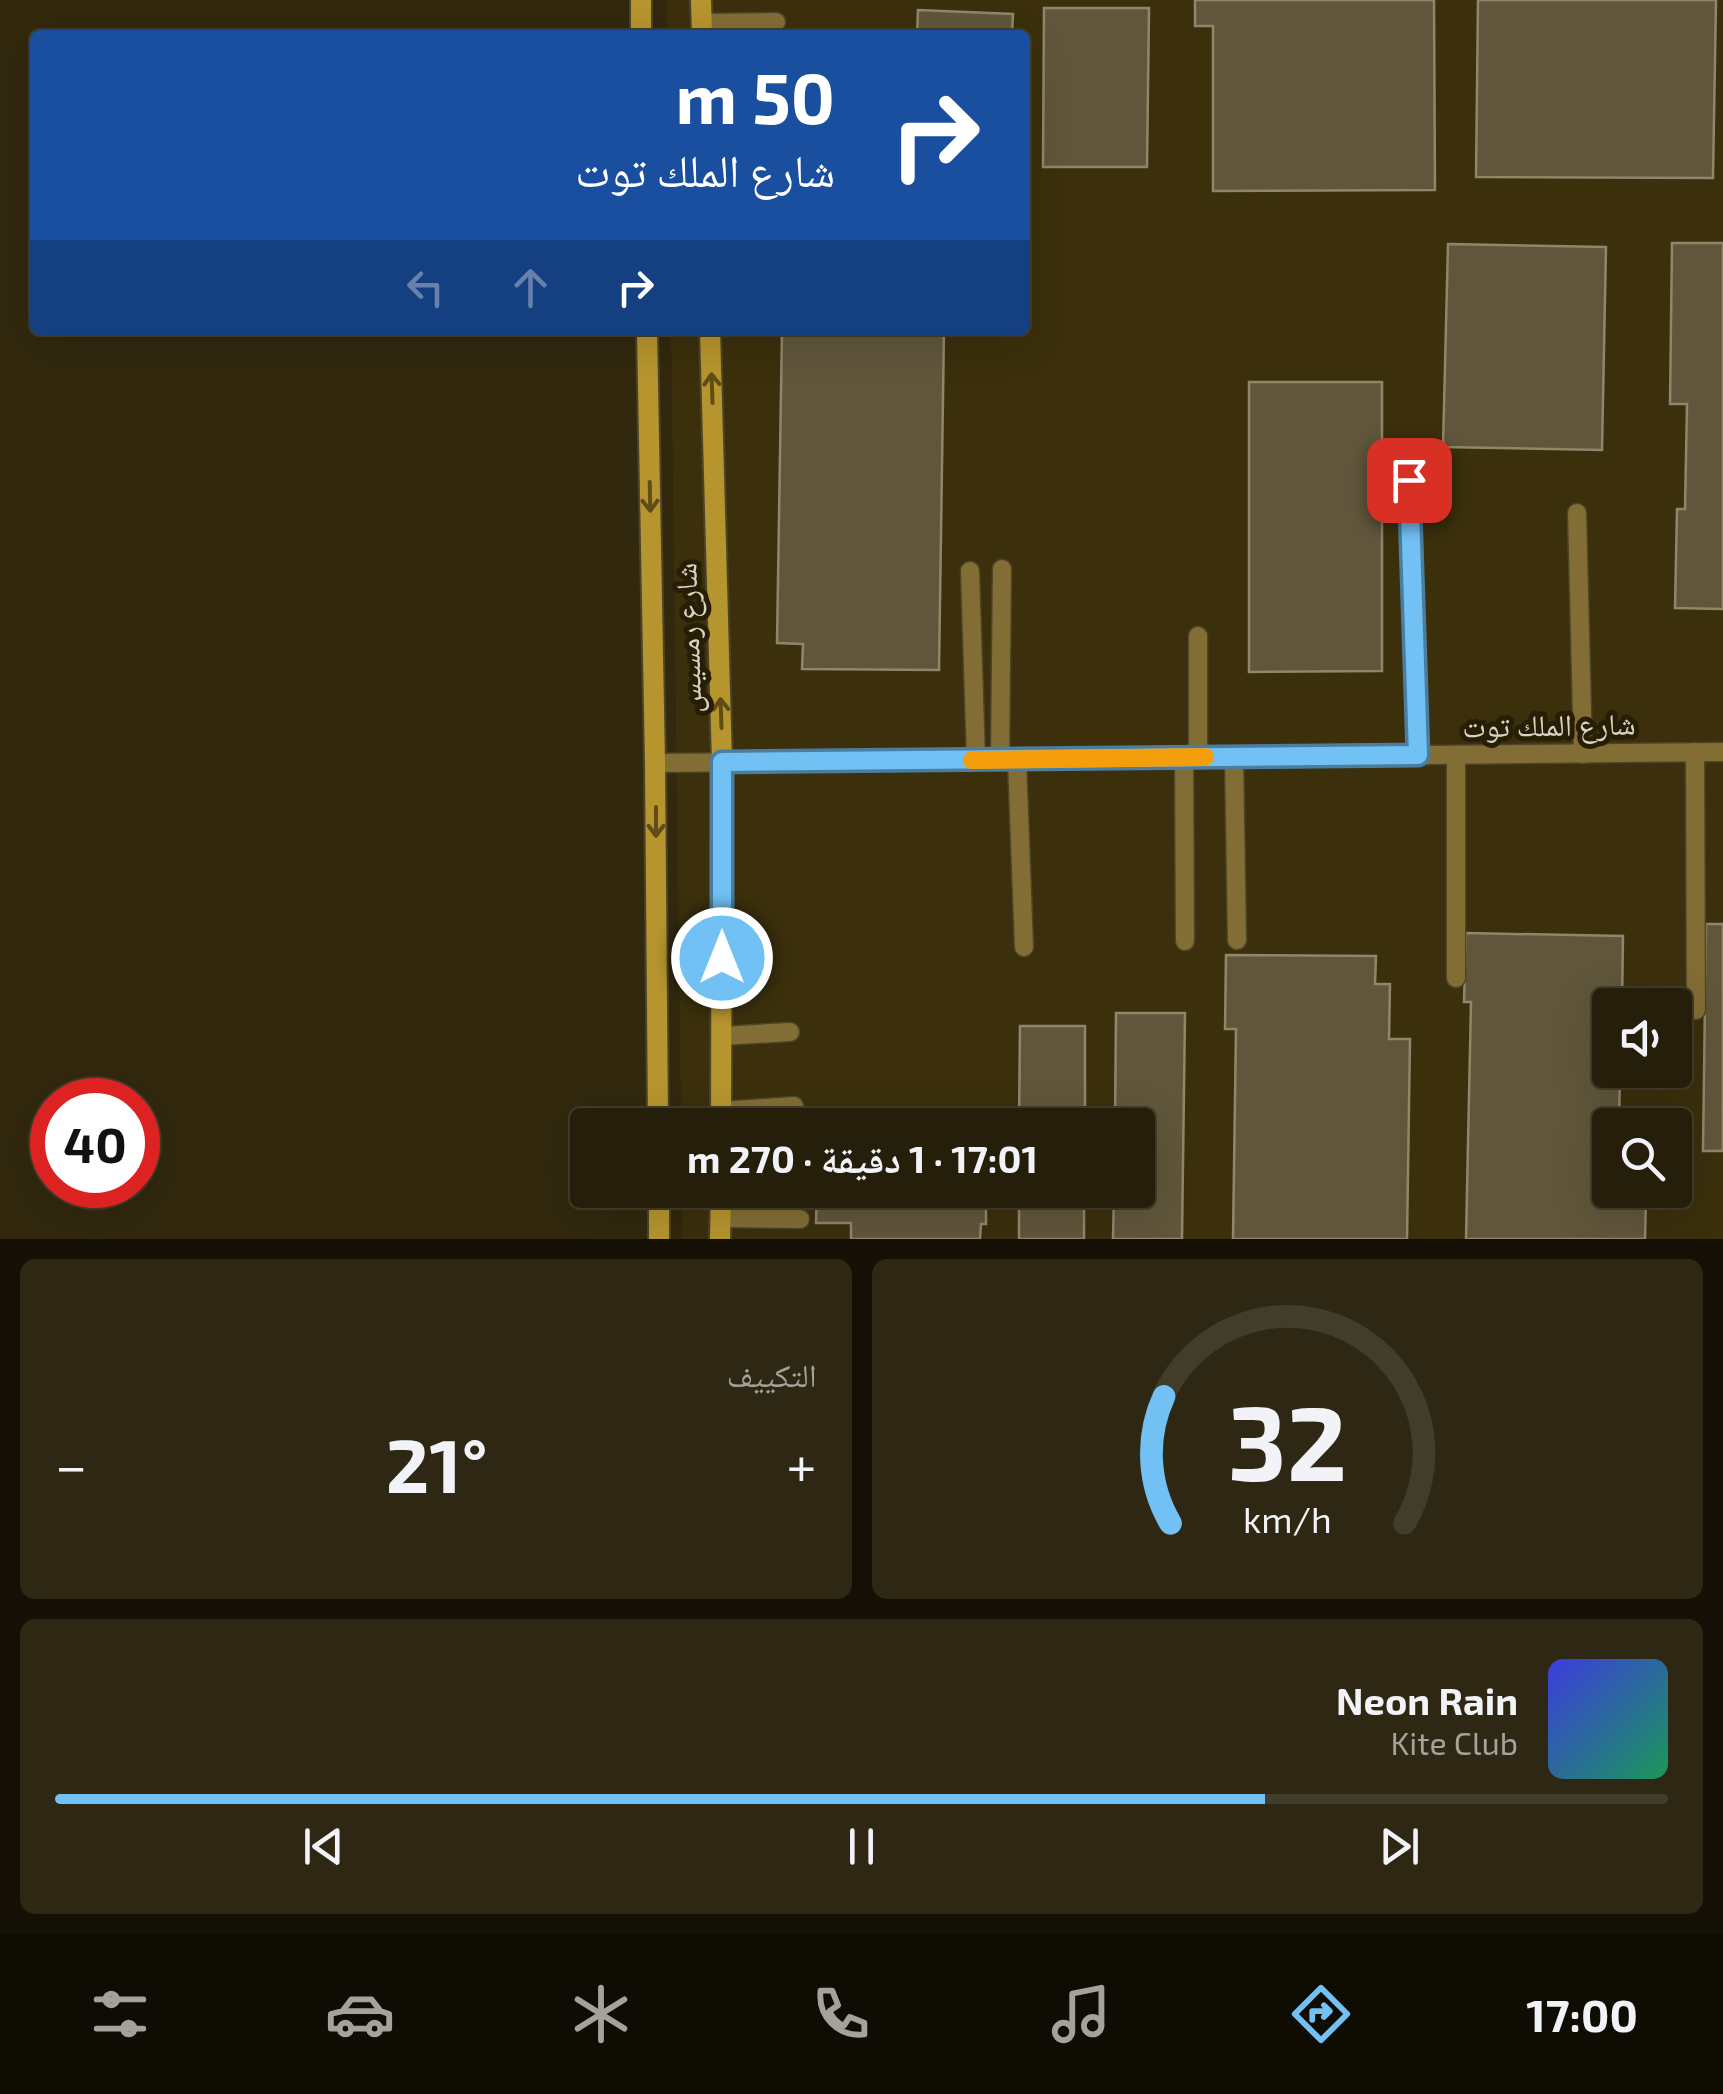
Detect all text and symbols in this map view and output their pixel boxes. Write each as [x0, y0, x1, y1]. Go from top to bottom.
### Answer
text: 50 m [675, 54, 835, 138]
icon: right [870, 70, 1000, 200]
text: شارع الملك توت [575, 142, 835, 196]
icon: left [398, 260, 453, 315]
icon: ahead [503, 260, 558, 315]
icon: right [608, 260, 663, 315]
one-way arrow [702, 372, 721, 404]
pin [1367, 438, 1452, 523]
icon: arrive [1382, 453, 1437, 508]
one-way arrow [640, 480, 660, 513]
street label: شارع رمسيس [666, 562, 711, 714]
one-way arrow [711, 697, 730, 729]
street label: شارع الملك توت [1462, 704, 1636, 747]
one-way arrow [646, 806, 666, 838]
position arrow [670, 906, 774, 1010]
map controls [1592, 988, 1692, 1208]
button: sound [1592, 988, 1692, 1088]
speed limit sign: 40 [30, 1078, 160, 1208]
button: search [1592, 1108, 1692, 1208]
text: 17:01 · 1 دقيقة · 270 m [687, 1135, 1038, 1181]
text: التكييف [727, 1355, 817, 1393]
text: 32 [1228, 1377, 1347, 1502]
text: 21° [386, 1418, 488, 1508]
text: − [55, 1431, 87, 1497]
text: + [786, 1431, 817, 1497]
text: km/h [1243, 1497, 1332, 1540]
text: Neon Rain [1336, 1677, 1518, 1723]
text: Kite Club [1390, 1723, 1518, 1761]
icon: previous [296, 1819, 351, 1874]
icon: pause [834, 1819, 889, 1874]
icon: next [1372, 1819, 1427, 1874]
icon: filters [85, 1979, 155, 2049]
icon: car [325, 1979, 395, 2049]
icon: climate [566, 1979, 636, 2049]
icon: phone [806, 1979, 876, 2049]
icon: music [1046, 1979, 1116, 2049]
icon: directions [1286, 1979, 1356, 2049]
text: 17:00 [1526, 1987, 1638, 2041]

